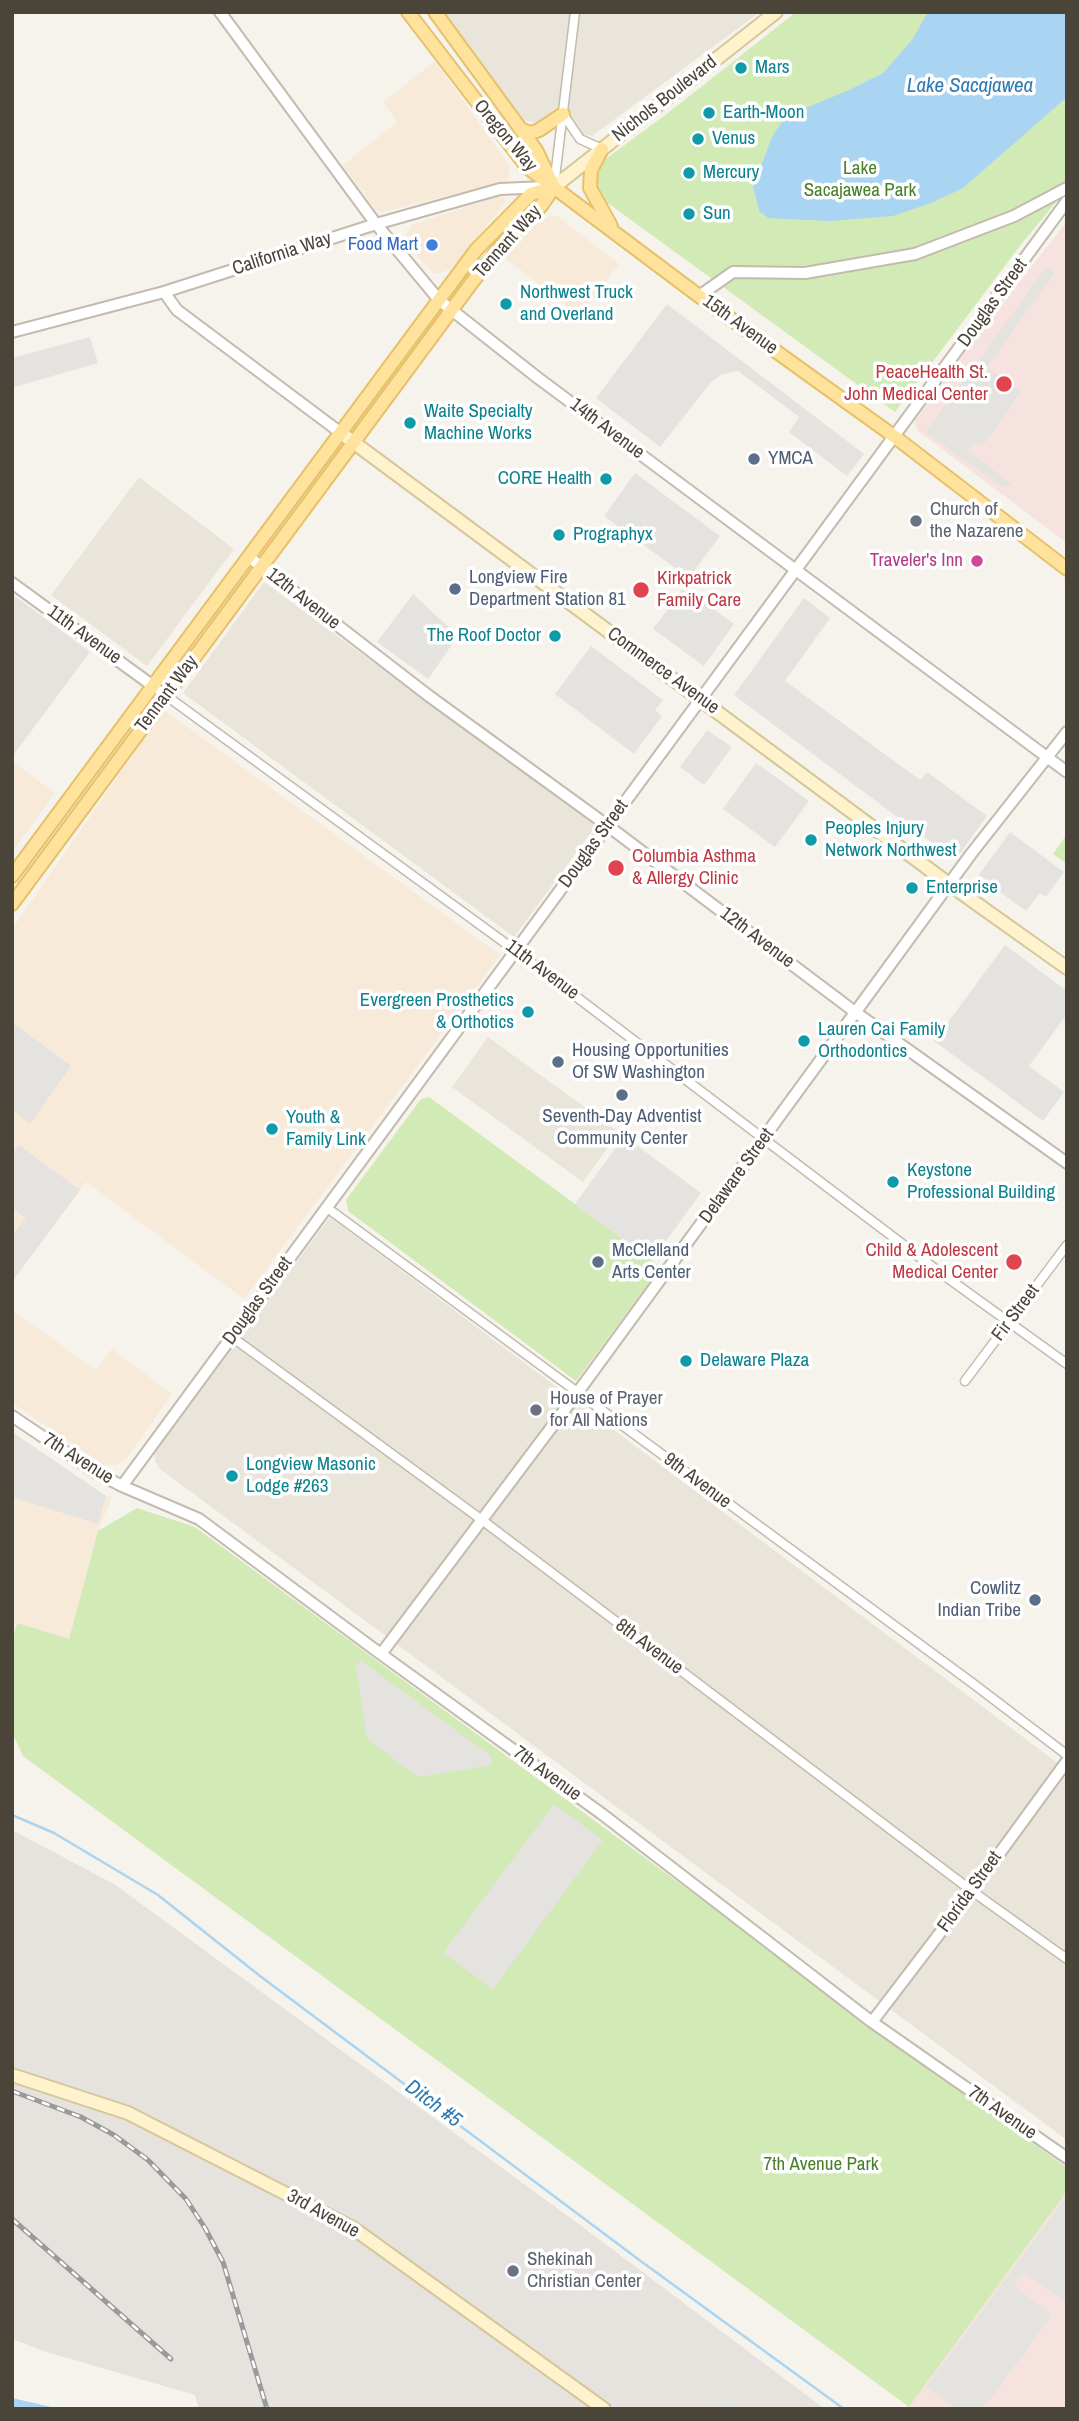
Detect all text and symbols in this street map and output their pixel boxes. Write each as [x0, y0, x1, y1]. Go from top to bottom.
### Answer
street label: Nichols Boulevard [608, 51, 722, 147]
place label: Mars [755, 57, 790, 79]
marker: Mars [733, 60, 749, 76]
water label: Lake Sacajawea [907, 73, 1033, 99]
street label: Oregon Way [468, 95, 542, 177]
place label: Earth-Moon [723, 102, 804, 124]
marker: Earth-Moon [701, 105, 717, 121]
place label: Venus [712, 128, 755, 150]
marker: Venus [690, 131, 706, 147]
park label: Lake Sacajawea Park [804, 158, 916, 202]
place label: Mercury [703, 162, 759, 184]
marker: Mercury [681, 165, 697, 181]
street label: Tennant Way [469, 201, 547, 283]
place label: Sun [703, 203, 731, 225]
marker: Sun [681, 206, 697, 222]
street label: California Way [230, 227, 334, 281]
place label: Food Mart [348, 234, 418, 256]
marker: Food Mart [424, 237, 440, 253]
street label: Douglas Street [953, 255, 1033, 351]
place label: Northwest Truck and Overland [520, 282, 633, 326]
street label: 15th Avenue [698, 290, 782, 360]
marker: Northwest Truck and Overland [498, 296, 514, 312]
place label: PeaceHealth St. John Medical Center [844, 362, 988, 406]
marker: PeaceHealth St. John Medical Center [994, 374, 1014, 394]
street label: 14th Avenue [565, 394, 649, 464]
place label: Waite Specialty Machine Works [424, 401, 533, 445]
marker: Waite Specialty Machine Works [402, 415, 418, 431]
place label: YMCA [768, 448, 813, 470]
marker: YMCA [746, 451, 762, 467]
place label: CORE Health [498, 468, 592, 490]
marker: CORE Health [598, 471, 614, 487]
place label: Church of the Nazarene [930, 499, 1024, 543]
marker: Church of the Nazarene [908, 513, 924, 529]
place label: Prographyx [573, 524, 653, 546]
marker: Prographyx [551, 527, 567, 543]
place label: Traveler's Inn [870, 550, 963, 572]
marker: Traveler's Inn [969, 553, 985, 569]
street label: 12th Avenue [262, 563, 344, 635]
place label: Longview Fire Department Station 81 [469, 567, 626, 611]
place label: Kirkpatrick Family Care [657, 568, 741, 612]
marker: Kirkpatrick Family Care [631, 580, 651, 600]
marker: Longview Fire Department Station 81 [447, 581, 463, 597]
street label: 11th Avenue [42, 600, 126, 670]
street label: Commerce Avenue [602, 623, 724, 719]
place label: The Roof Doctor [427, 625, 541, 647]
marker: The Roof Doctor [547, 628, 563, 644]
street label: Tennant Way [131, 651, 203, 737]
street label: Douglas Street [554, 796, 634, 892]
place label: Peoples Injury Network Northwest [825, 818, 957, 862]
marker: Peoples Injury Network Northwest [803, 832, 819, 848]
place label: Columbia Asthma & Allergy Clinic [632, 846, 756, 890]
marker: Columbia Asthma & Allergy Clinic [606, 858, 626, 878]
place label: Enterprise [926, 877, 998, 899]
marker: Enterprise [904, 880, 920, 896]
street label: 12th Avenue [715, 903, 799, 973]
street label: 11th Avenue [501, 935, 583, 1005]
place label: Evergreen Prosthetics & Orthotics [360, 990, 514, 1034]
marker: Evergreen Prosthetics & Orthotics [520, 1004, 536, 1020]
place label: Lauren Cai Family Orthodontics [818, 1019, 945, 1063]
marker: Lauren Cai Family Orthodontics [796, 1033, 812, 1049]
place label: Housing Opportunities Of SW Washington [572, 1040, 729, 1084]
marker: Housing Opportunities Of SW Washington [550, 1054, 566, 1070]
marker: Seventh-Day Adventist Community Center [614, 1087, 630, 1103]
place label: Seventh-Day Adventist Community Center [542, 1106, 702, 1150]
place label: Youth & Family Link [286, 1107, 366, 1151]
marker: Youth & Family Link [264, 1121, 280, 1137]
street label: Delaware Street [695, 1124, 779, 1228]
place label: Keystone Professional Building [907, 1160, 1055, 1204]
marker: Keystone Professional Building [885, 1174, 901, 1190]
place label: McClelland Arts Center [612, 1240, 691, 1284]
place label: Child & Adolescent Medical Center [865, 1240, 998, 1284]
marker: Child & Adolescent Medical Center [1004, 1252, 1024, 1272]
street label: Douglas Street [218, 1253, 298, 1349]
marker: McClelland Arts Center [590, 1254, 606, 1270]
street label: Fir Street [987, 1280, 1045, 1346]
place label: Delaware Plaza [700, 1350, 809, 1372]
marker: Delaware Plaza [678, 1353, 694, 1369]
place label: House of Prayer for All Nations [550, 1388, 663, 1432]
marker: House of Prayer for All Nations [528, 1402, 544, 1418]
street label: 7th Avenue [39, 1429, 117, 1489]
street label: 9th Avenue [659, 1448, 735, 1514]
place label: Longview Masonic Lodge #263 [246, 1454, 376, 1498]
marker: Longview Masonic Lodge #263 [224, 1468, 240, 1484]
place label: Cowlitz Indian Tribe [938, 1578, 1021, 1622]
marker: Cowlitz Indian Tribe [1027, 1592, 1043, 1608]
street label: 8th Avenue [611, 1614, 687, 1680]
street label: 7th Avenue [509, 1742, 585, 1806]
street label: Florida Street [933, 1847, 1007, 1937]
water label: Ditch #5 [400, 2075, 466, 2133]
street label: 7th Avenue [963, 2081, 1041, 2145]
park label: 7th Avenue Park [764, 2154, 878, 2176]
street label: 3rd Avenue [283, 2185, 363, 2243]
place label: Shekinah Christian Center [527, 2249, 641, 2293]
marker: Shekinah Christian Center [505, 2263, 521, 2279]

